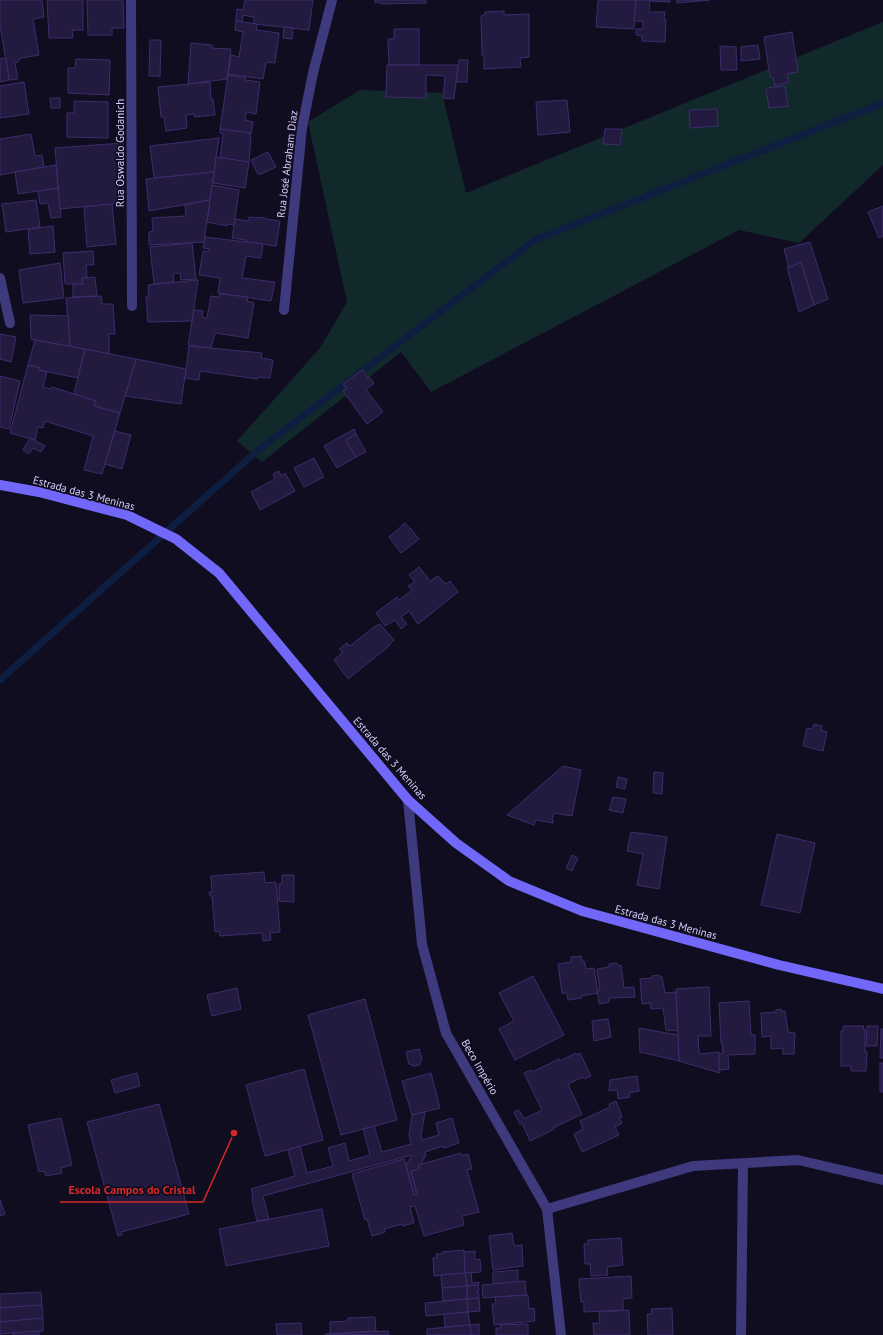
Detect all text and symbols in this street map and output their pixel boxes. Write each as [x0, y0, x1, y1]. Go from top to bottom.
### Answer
street label: Rua Oswaldo Godanich [113, 99, 127, 207]
street label: Rua José Abraham Diaz [273, 109, 301, 218]
street label: Estrada das 3 Meninas [31, 473, 137, 513]
street label: Estrada das 3 Meninas [350, 714, 430, 802]
street label: Estrada das 3 Meninas [613, 902, 719, 942]
street label: Beco Império [459, 1037, 502, 1097]
callout: Escola Campos do Cristal [60, 1178, 203, 1202]
text: Escola Campos do Cristal [69, 1182, 196, 1197]

